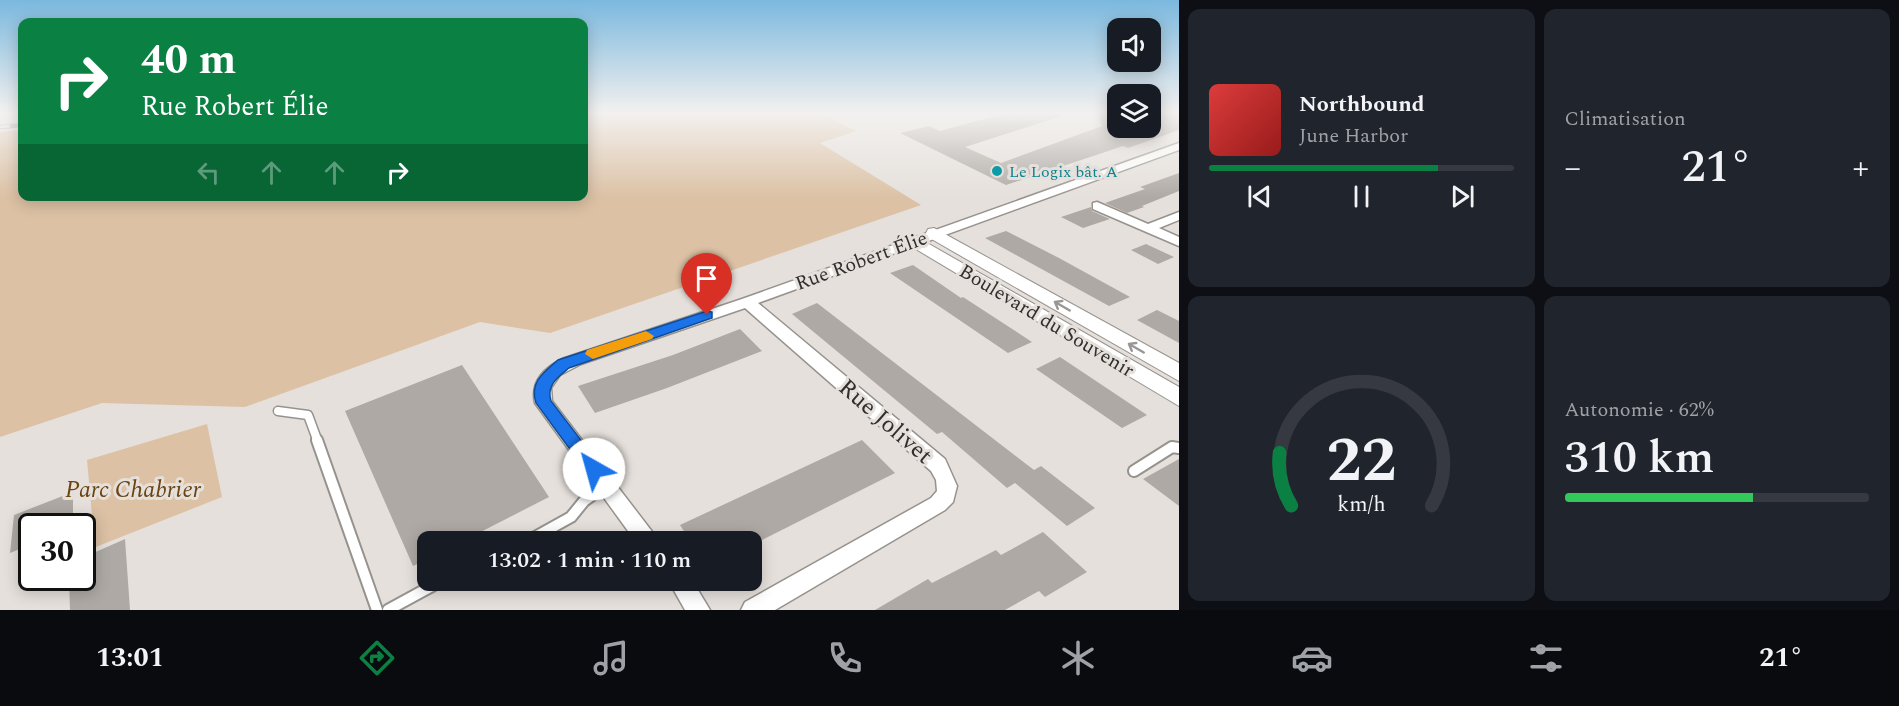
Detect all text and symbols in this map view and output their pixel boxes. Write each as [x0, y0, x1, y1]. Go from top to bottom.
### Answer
map controls [1107, 18, 1161, 138]
button: sound [1107, 18, 1161, 72]
text: 40 m [141, 29, 236, 92]
icon: right [42, 42, 120, 120]
button: layers [1107, 84, 1161, 138]
text: Rue Robert Élie [141, 86, 329, 128]
text: Northbound [1299, 88, 1425, 121]
text: Climatisation [1565, 104, 1686, 134]
text: June Harbor [1299, 121, 1408, 151]
text: 21° [1681, 133, 1752, 202]
text: − [1565, 143, 1581, 193]
text: + [1853, 143, 1869, 193]
icon: left [192, 156, 225, 189]
icon: ahead [255, 156, 288, 189]
icon: ahead [318, 156, 351, 189]
icon: right [381, 156, 414, 189]
place label: Le Logix bât. A [1009, 160, 1118, 184]
marker: Le Logix bât. A [990, 164, 1004, 178]
icon: previous [1243, 180, 1276, 213]
icon: pause [1345, 180, 1378, 213]
icon: next [1446, 180, 1479, 213]
street label: Rue Robert Élie [791, 223, 932, 299]
pin [681, 253, 732, 315]
street label: Boulevard du Souvenir [953, 257, 1140, 385]
icon: arrive [690, 262, 723, 295]
one-way arrow [1054, 300, 1071, 312]
one-way arrow [1128, 342, 1145, 354]
street label: Rue Jolivet [830, 370, 941, 473]
text: Autonomie · 62% [1565, 395, 1714, 425]
text: 22 [1326, 414, 1396, 509]
text: 310 km [1565, 424, 1714, 493]
position arrow [562, 437, 626, 501]
park label: Parc Chabrier [65, 472, 202, 508]
text: km/h [1337, 488, 1385, 521]
speed limit sign: 30 [18, 513, 96, 591]
text: 13:02 · 1 min · 110 m [488, 544, 691, 577]
text: 13:01 [96, 637, 164, 679]
icon: directions [356, 637, 398, 679]
icon: music [590, 637, 632, 679]
icon: phone [824, 637, 866, 679]
icon: climate [1057, 637, 1099, 679]
icon: car [1291, 637, 1333, 679]
icon: filters [1525, 637, 1567, 679]
text: 21° [1759, 637, 1803, 679]

